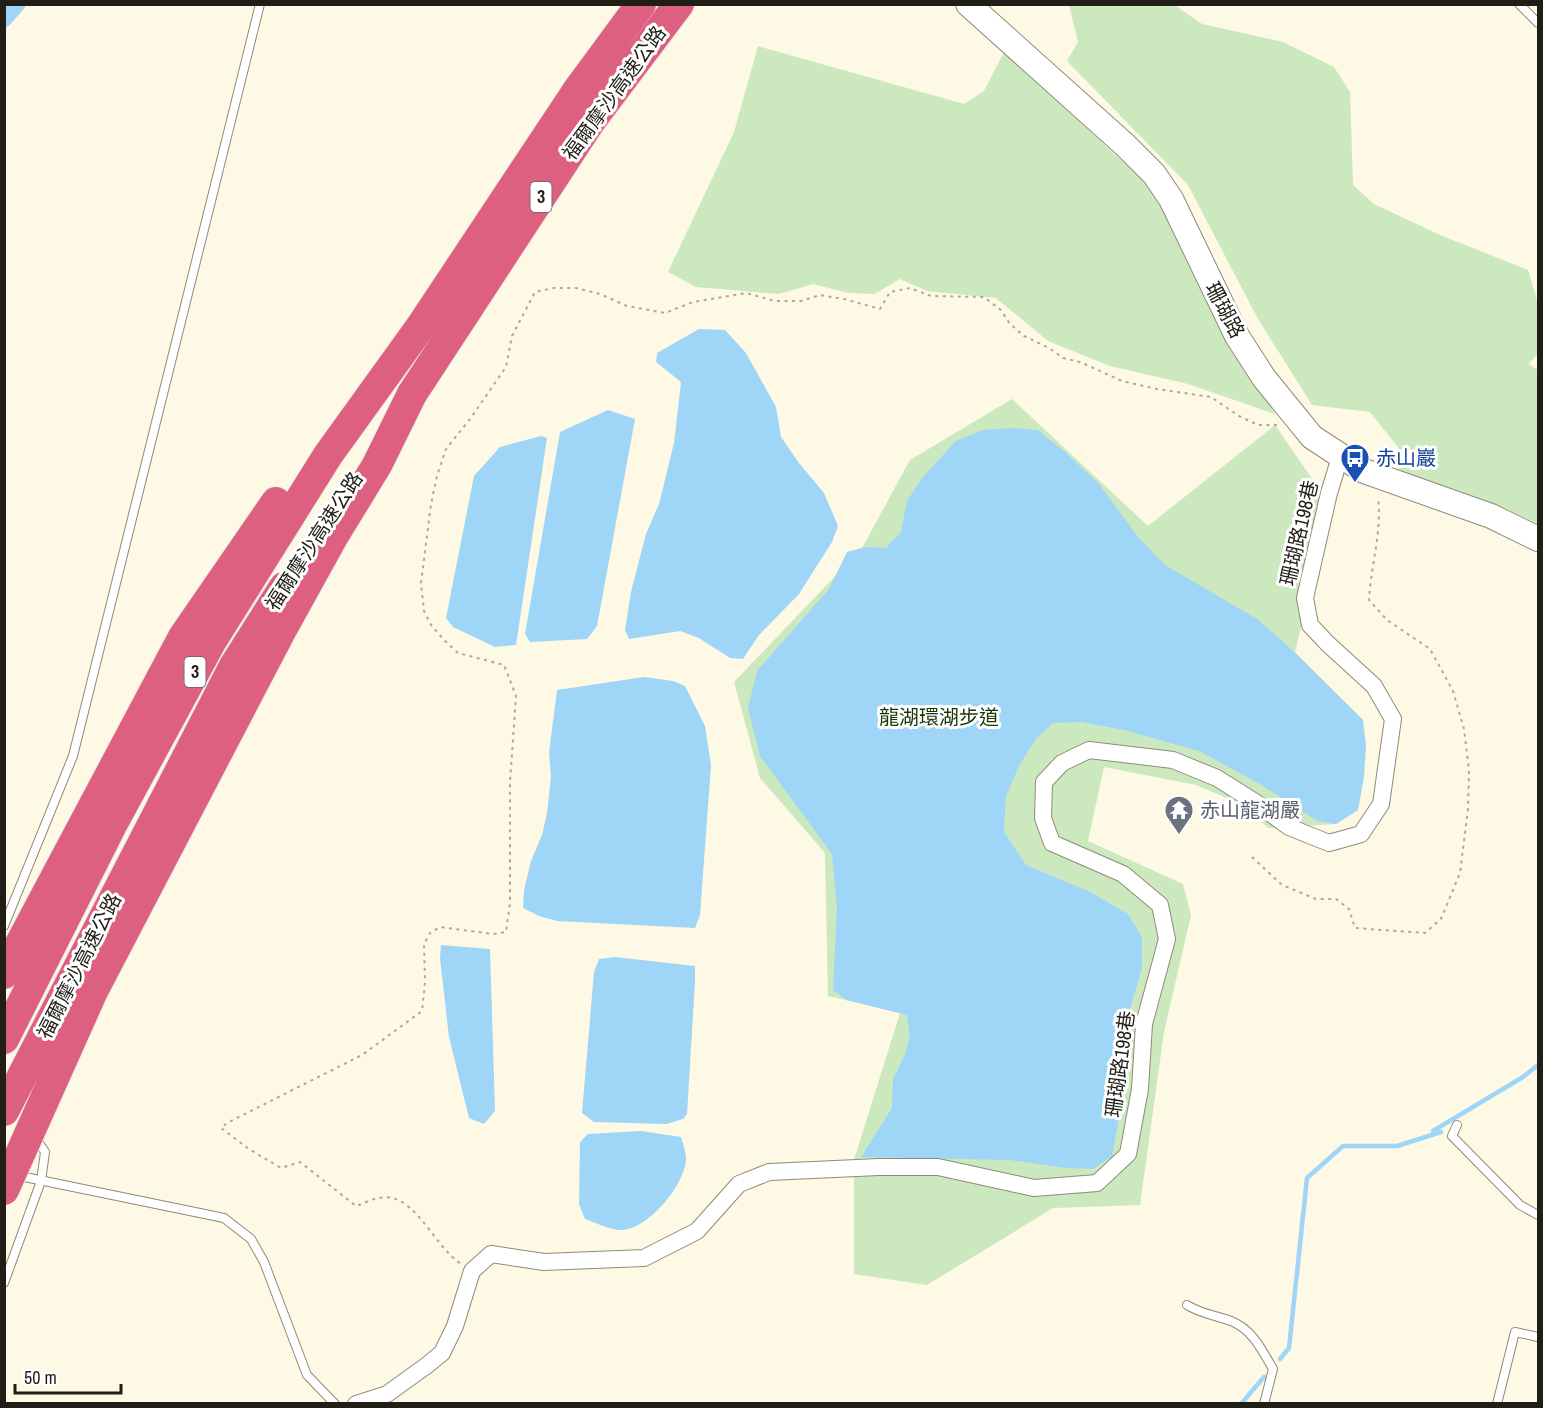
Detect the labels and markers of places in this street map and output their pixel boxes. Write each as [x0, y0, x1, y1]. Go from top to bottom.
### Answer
bus stop icon: 赤山巖 [1339, 442, 1371, 484]
place label: 赤山巖 [1376, 444, 1436, 471]
temple icon: 赤山龍湖嚴 [1163, 794, 1195, 836]
place label: 赤山龍湖嚴 [1200, 796, 1300, 823]

